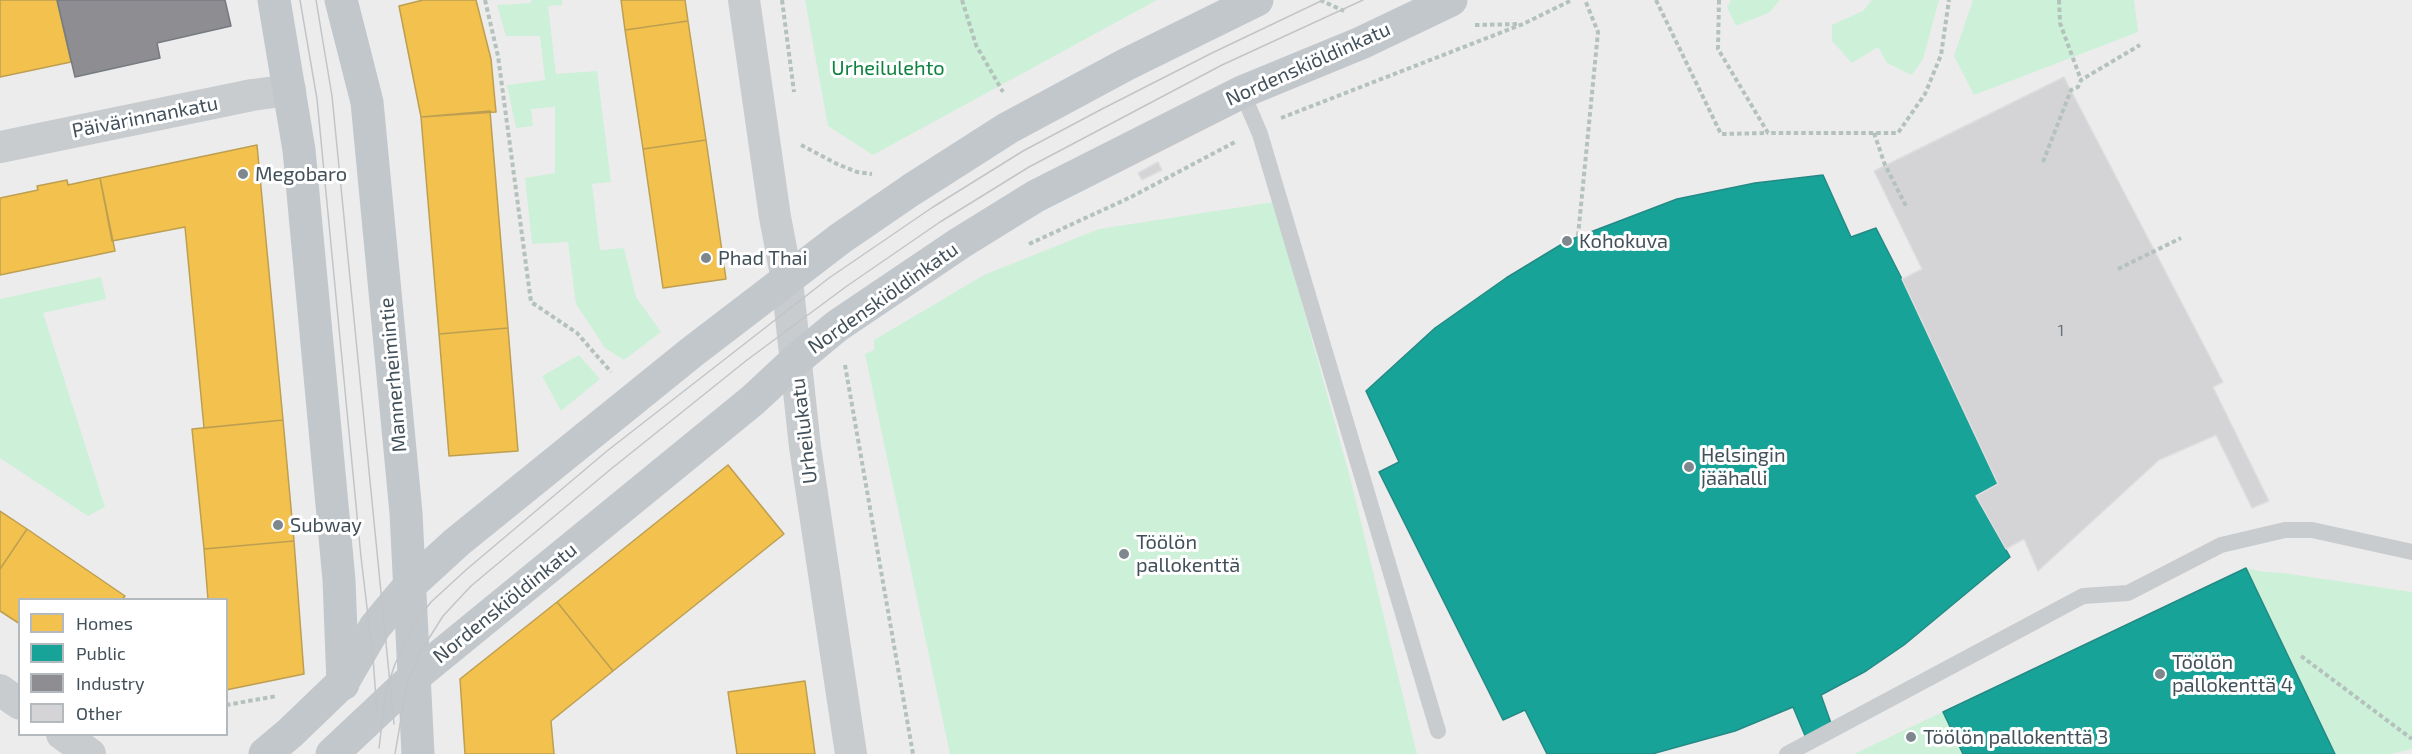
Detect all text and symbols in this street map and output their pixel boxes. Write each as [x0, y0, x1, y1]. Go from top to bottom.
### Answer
street label: Nordenskiöldinkatu [1222, 17, 1394, 111]
park label: Urheilulehto [831, 56, 945, 80]
street label: Päivärinnankatu [70, 91, 220, 143]
place label: Megobaro [255, 162, 347, 186]
marker: Megobaro [236, 167, 250, 181]
place label: Kohokuva [1579, 229, 1668, 253]
marker: Kohokuva [1560, 234, 1574, 248]
street label: Nordenskiöldinkatu [803, 237, 963, 359]
place label: Phad Thai [718, 246, 807, 270]
marker: Phad Thai [699, 251, 713, 265]
street label: Mannerheimintie [374, 297, 412, 453]
house number: 1 [2058, 321, 2064, 341]
street label: Urheilukatu [786, 377, 822, 485]
place label: Helsingin jäähalli [1701, 443, 1786, 490]
marker: Helsingin jäähalli [1682, 460, 1696, 474]
place label: Subway [290, 513, 362, 537]
marker: Subway [271, 518, 285, 532]
place label: Töölön pallokenttä [1136, 530, 1240, 577]
street label: Nordenskiöldinkatu [428, 538, 582, 668]
marker: Töölön pallokenttä [1117, 547, 1131, 561]
legend [18, 598, 228, 736]
text: Homes [76, 612, 133, 634]
text: Public [76, 642, 126, 664]
place label: Töölön pallokenttä 4 [2172, 650, 2293, 697]
marker: Töölön pallokenttä 4 [2153, 667, 2167, 681]
text: Industry [76, 672, 145, 694]
text: Other [76, 702, 122, 724]
place label: Töölön pallokenttä 3 [1923, 725, 2108, 749]
marker: Töölön pallokenttä 3 [1904, 730, 1918, 744]

